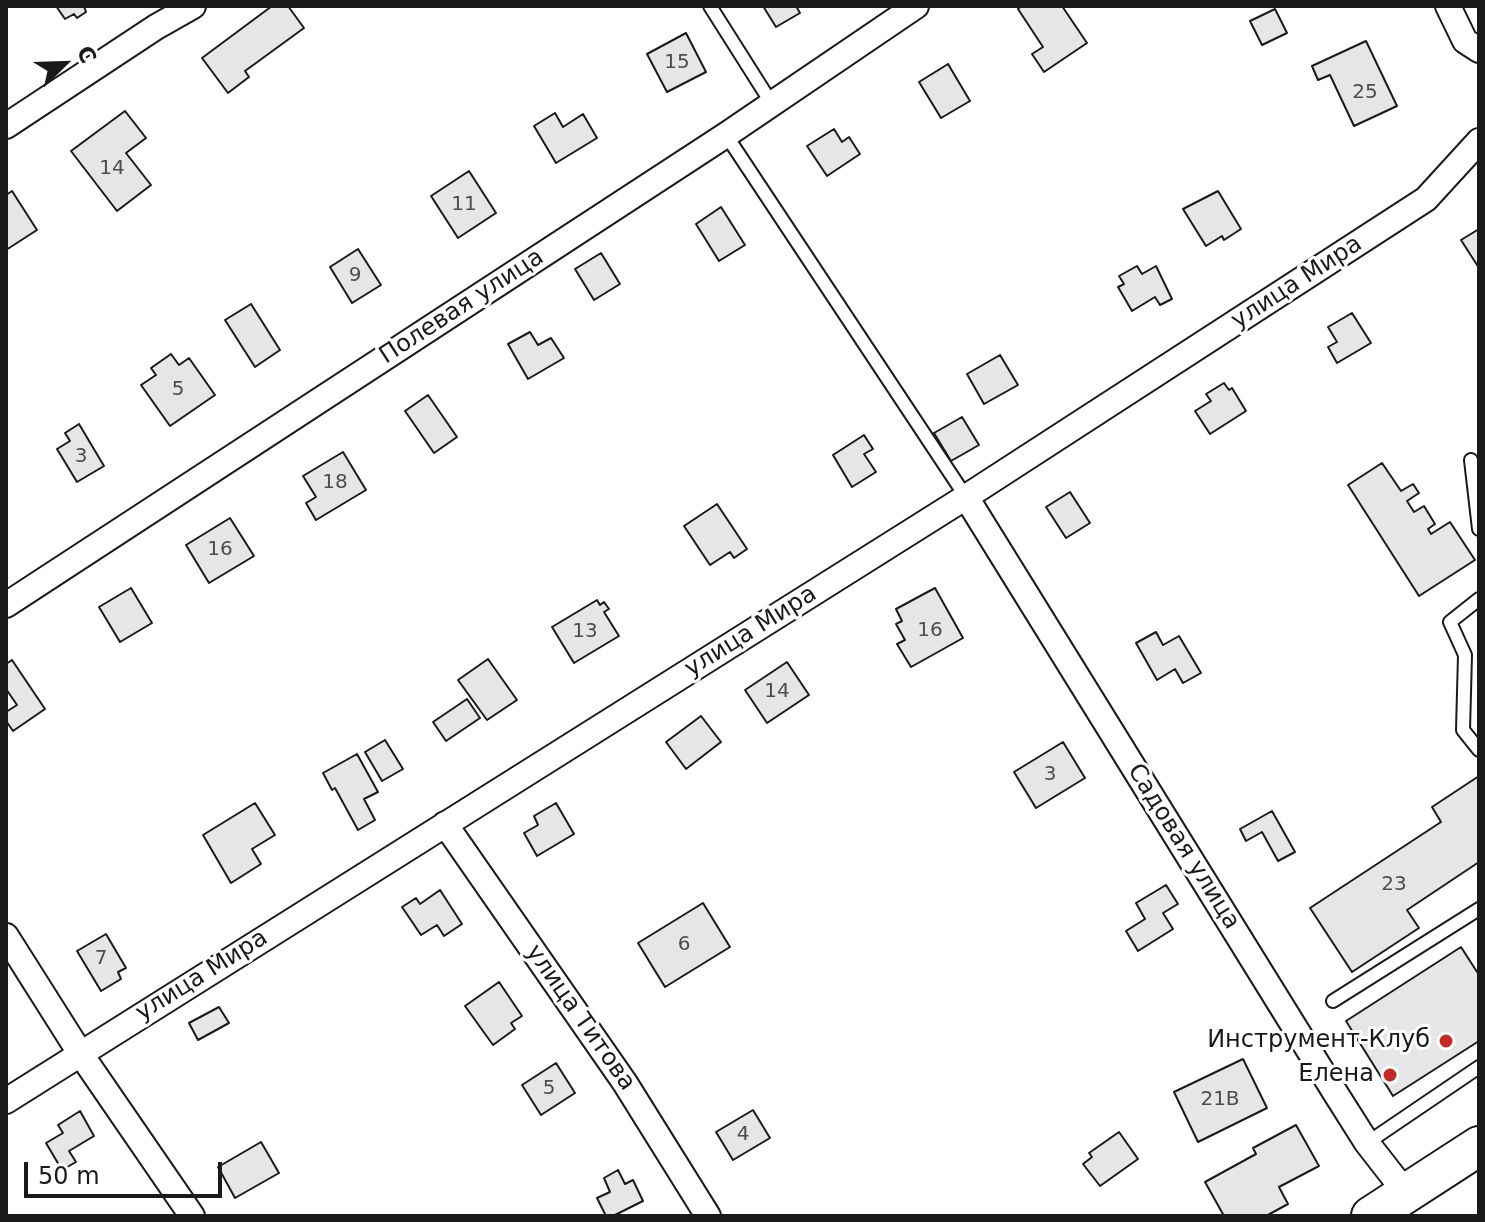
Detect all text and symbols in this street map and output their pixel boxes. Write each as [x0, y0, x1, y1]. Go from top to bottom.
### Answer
north arrow [24, 24, 104, 104]
text: С [72, 42, 101, 67]
house number: 15 [664, 51, 690, 75]
house number: 25 [1352, 81, 1378, 105]
house number: 14 [99, 157, 125, 181]
house number: 11 [451, 193, 477, 217]
street label: улица Мира [1226, 230, 1368, 336]
street label: Полевая улица [375, 243, 549, 371]
house number: 9 [349, 264, 361, 288]
house number: 5 [172, 378, 184, 402]
house number: 3 [75, 445, 87, 469]
house number: 18 [322, 471, 348, 495]
house number: 16 [207, 538, 233, 562]
street label: улица Мира [680, 580, 822, 684]
house number: 16 [917, 619, 943, 643]
house number: 13 [572, 620, 598, 644]
house number: 14 [764, 680, 790, 704]
street label: Садовая улица [1120, 759, 1246, 935]
house number: 3 [1044, 763, 1056, 787]
house number: 23 [1381, 873, 1407, 897]
street label: улица Мира [131, 924, 273, 1028]
house number: 6 [678, 933, 690, 957]
street label: улица Титова [519, 939, 641, 1097]
house number: 7 [95, 947, 107, 971]
place label: Инструмент-Клуб [1207, 1027, 1430, 1055]
marker: Инструмент-Клуб [1437, 1032, 1455, 1050]
place label: Елена [1298, 1061, 1374, 1089]
marker: Елена [1381, 1066, 1399, 1084]
house number: 5 [543, 1077, 555, 1101]
house number: 21В [1200, 1088, 1240, 1112]
house number: 4 [737, 1123, 749, 1147]
scale bar [28, 1146, 226, 1196]
text: 50 m [38, 1162, 100, 1190]

